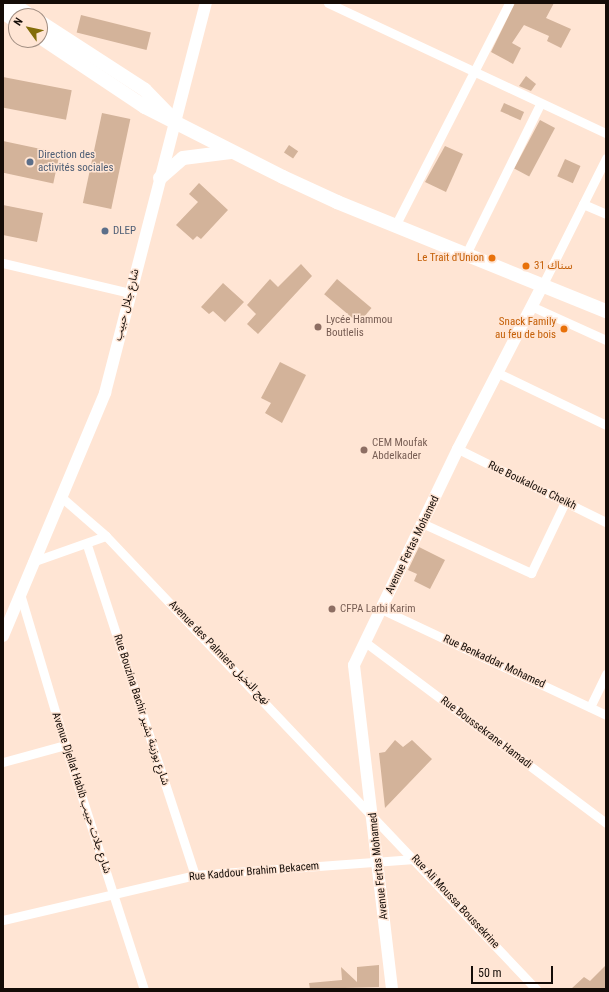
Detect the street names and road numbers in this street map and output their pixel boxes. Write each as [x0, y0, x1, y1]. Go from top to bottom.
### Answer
street label: شارع جلال حبيب [112, 268, 142, 342]
street label: Rue Boukaloua Cheikh [486, 459, 578, 513]
street label: Avenue Fertas Mohamed [384, 494, 442, 596]
street label: Avenue des Palmiers نهج النخيل [166, 598, 272, 708]
street label: Rue Bouzina Bachir شارع بوزينة بشير [110, 633, 172, 787]
street label: Rue Benkaddar Mohamed [441, 633, 547, 691]
street label: Rue Boussekrane Hamadi [438, 694, 534, 772]
street label: Avenue Djellat Habib شارع جلات حبيب [49, 711, 113, 875]
street label: Avenue Fertas Mohamed [367, 812, 391, 920]
street label: Rue Ali Moussa Boussekrine [408, 852, 502, 952]
street label: Rue Kaddour Brahim Bekacem [188, 860, 320, 884]

